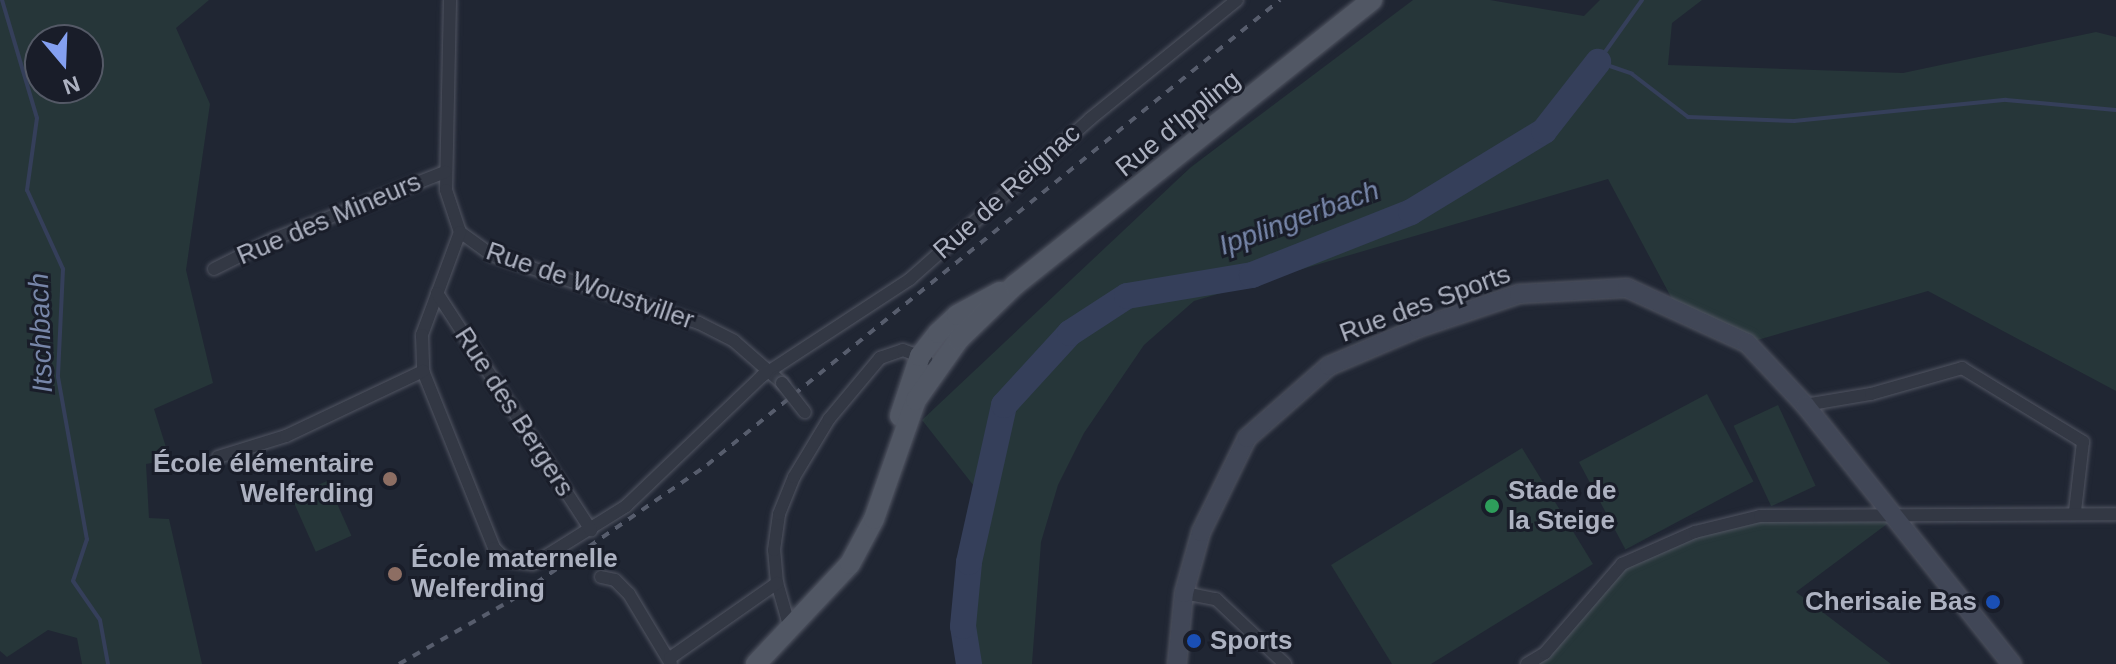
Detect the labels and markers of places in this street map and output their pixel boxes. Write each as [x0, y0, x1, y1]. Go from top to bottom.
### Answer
place label: École élémentaire Welferding [153, 448, 374, 510]
marker: École élémentaire Welferding [381, 470, 399, 488]
place label: Stade de la Steige [1508, 475, 1616, 536]
marker: Stade de la Steige [1483, 497, 1501, 515]
place label: École maternelle Welferding [411, 543, 618, 604]
marker: École maternelle Welferding [386, 565, 404, 583]
place label: Cherisaie Bas [1805, 586, 1977, 618]
marker: Cherisaie Bas [1984, 593, 2002, 611]
place label: Sports [1210, 625, 1292, 657]
marker: Sports [1185, 632, 1203, 650]

